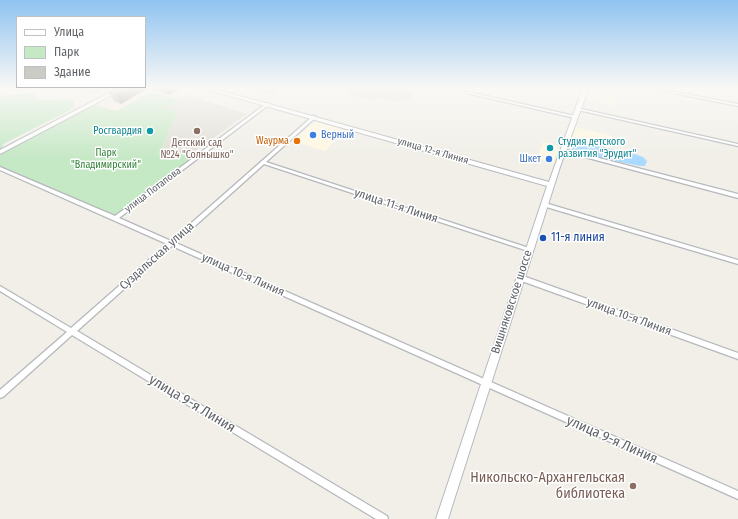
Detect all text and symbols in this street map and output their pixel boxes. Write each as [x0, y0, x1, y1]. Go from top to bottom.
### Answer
legend [16, 16, 146, 88]
text: Улица [54, 25, 84, 39]
text: Парк [54, 45, 79, 59]
text: Здание [54, 65, 90, 79]
place label: Росгвардия [93, 125, 142, 137]
marker: Росгвардия [145, 126, 155, 136]
marker: Детский сад №24 "Солнышко" [192, 126, 202, 136]
place label: Верный [321, 129, 354, 141]
marker: Верный [308, 130, 318, 140]
place label: Wаурма [256, 135, 289, 147]
street label: улица 12-я Линия [396, 135, 470, 167]
marker: Wаурма [292, 136, 302, 146]
place label: Студия детского развития "Эрудит" [558, 136, 636, 160]
place label: Детский сад №24 "Солнышко" [160, 137, 234, 160]
marker: Студия детского развития "Эрудит" [545, 143, 555, 153]
park label: Парк "Владимирский" [71, 147, 141, 170]
place label: Шкет [519, 153, 541, 165]
marker: Шкет [544, 154, 554, 164]
street label: улица Потапова [122, 165, 184, 215]
street label: улица 11-я Линия [352, 186, 440, 226]
street label: Суздальская улица [117, 219, 197, 293]
place label: 11-я линия [551, 231, 605, 245]
marker: 11-я линия [538, 233, 548, 243]
street label: Вишняковское шоссе [488, 248, 536, 356]
street label: улица 10-я Линия [199, 250, 287, 300]
street label: улица 10-я Линия [585, 295, 673, 339]
street label: улица 9-я Линия [146, 372, 238, 436]
street label: улица 9-я Линия [564, 412, 660, 468]
place label: Никольско-Архангельская библиотека [470, 470, 625, 502]
marker: Никольско-Архангельская библиотека [628, 481, 638, 491]

